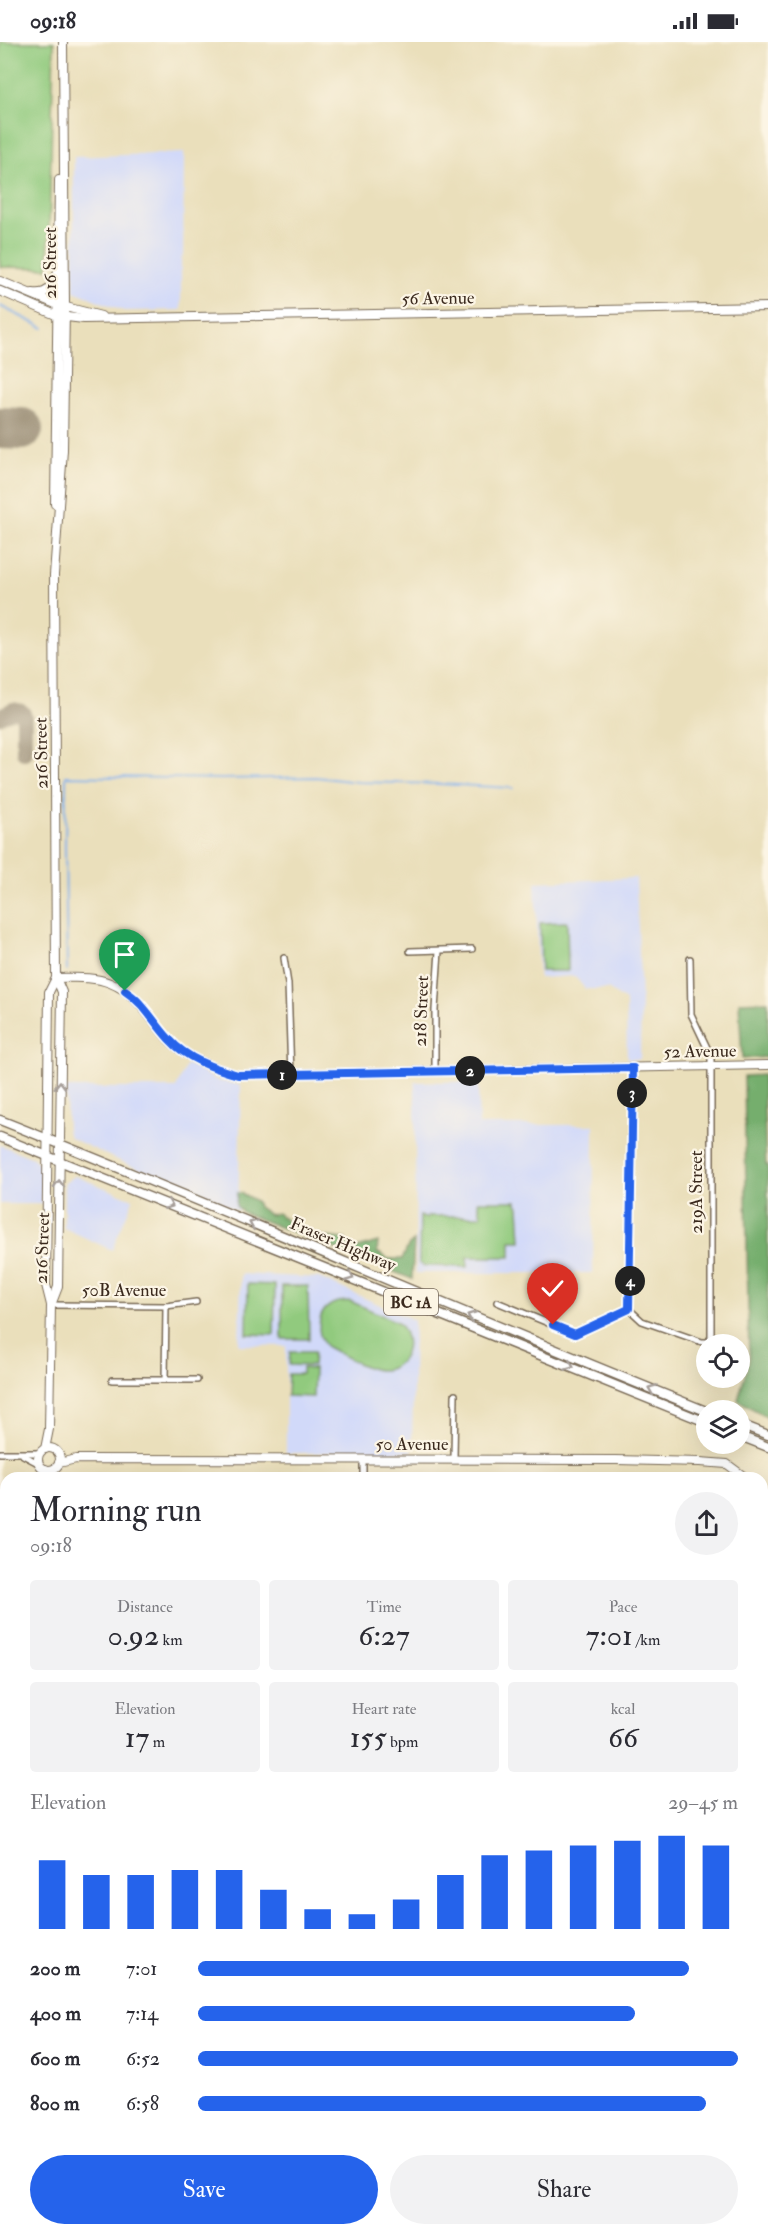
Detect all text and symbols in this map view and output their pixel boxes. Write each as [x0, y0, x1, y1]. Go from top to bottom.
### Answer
text: 09:18 [30, 7, 76, 35]
street label: 216 Street [39, 227, 62, 299]
street label: 56 Avenue [401, 286, 475, 311]
street label: 216 Street [29, 717, 54, 789]
pin [99, 929, 150, 991]
icon: arrive [108, 938, 141, 971]
street label: 218 Street [409, 975, 434, 1047]
street label: 52 Avenue [663, 1039, 737, 1064]
pin: 2 [455, 1056, 485, 1086]
pin: 1 [267, 1060, 297, 1090]
text: 2 [466, 1061, 474, 1081]
text: 1 [279, 1065, 285, 1085]
pin: 3 [617, 1078, 647, 1108]
one-way arrow [54, 1081, 67, 1090]
text: 3 [629, 1083, 635, 1103]
street label: 219A Street [685, 1150, 708, 1234]
one-way arrow [53, 1180, 65, 1189]
one-way arrow [163, 1198, 174, 1210]
street label: 216 Street [30, 1212, 55, 1284]
street label: Fraser Highway [286, 1212, 400, 1278]
one-way arrow [248, 1219, 259, 1231]
pin [527, 1263, 578, 1325]
pin: 4 [615, 1266, 645, 1296]
one-way arrow [344, 1270, 355, 1282]
text: 4 [626, 1271, 634, 1291]
icon: check [536, 1272, 569, 1305]
street label: 50B Avenue [82, 1279, 167, 1302]
road number: BC 1A [384, 1289, 438, 1315]
one-way arrow [467, 1311, 478, 1323]
map controls [696, 1334, 750, 1454]
button: locate [696, 1334, 750, 1388]
one-way arrow [563, 1359, 574, 1371]
one-way arrow [647, 1384, 658, 1396]
button: layers [696, 1400, 750, 1454]
street label: 50 Avenue [376, 1433, 449, 1456]
text: Morning run [30, 1490, 202, 1531]
button: share [675, 1492, 738, 1555]
text: 09:18 [30, 1533, 72, 1558]
text: Distance [117, 1597, 173, 1617]
text: Time [367, 1597, 401, 1617]
text: Pace [609, 1597, 637, 1617]
text: 0.92 [107, 1617, 159, 1654]
text: 6:27 [358, 1617, 410, 1654]
text: 7:01 [586, 1617, 633, 1654]
text: km [159, 1630, 183, 1650]
text: /km [633, 1630, 660, 1650]
text: Elevation [115, 1699, 175, 1719]
text: Heart rate [351, 1699, 417, 1719]
text: kcal [611, 1699, 635, 1719]
text: 17 [125, 1719, 149, 1756]
text: 155 [350, 1719, 387, 1756]
text: 66 [608, 1719, 638, 1756]
text: m [149, 1732, 165, 1752]
text: bpm [387, 1732, 418, 1752]
text: Elevation [30, 1790, 106, 1815]
text: 29–45 m [668, 1790, 738, 1815]
text: 200 m [30, 1956, 80, 1981]
text: 7:01 [126, 1956, 157, 1981]
text: 400 m [30, 2001, 81, 2026]
text: 7:14 [126, 2001, 158, 2026]
text: 600 m [30, 2046, 80, 2071]
text: 6:52 [126, 2046, 160, 2071]
text: 800 m [30, 2091, 80, 2116]
text: 6:58 [126, 2091, 159, 2116]
button: Save [30, 2155, 378, 2224]
button: Share [390, 2155, 738, 2224]

